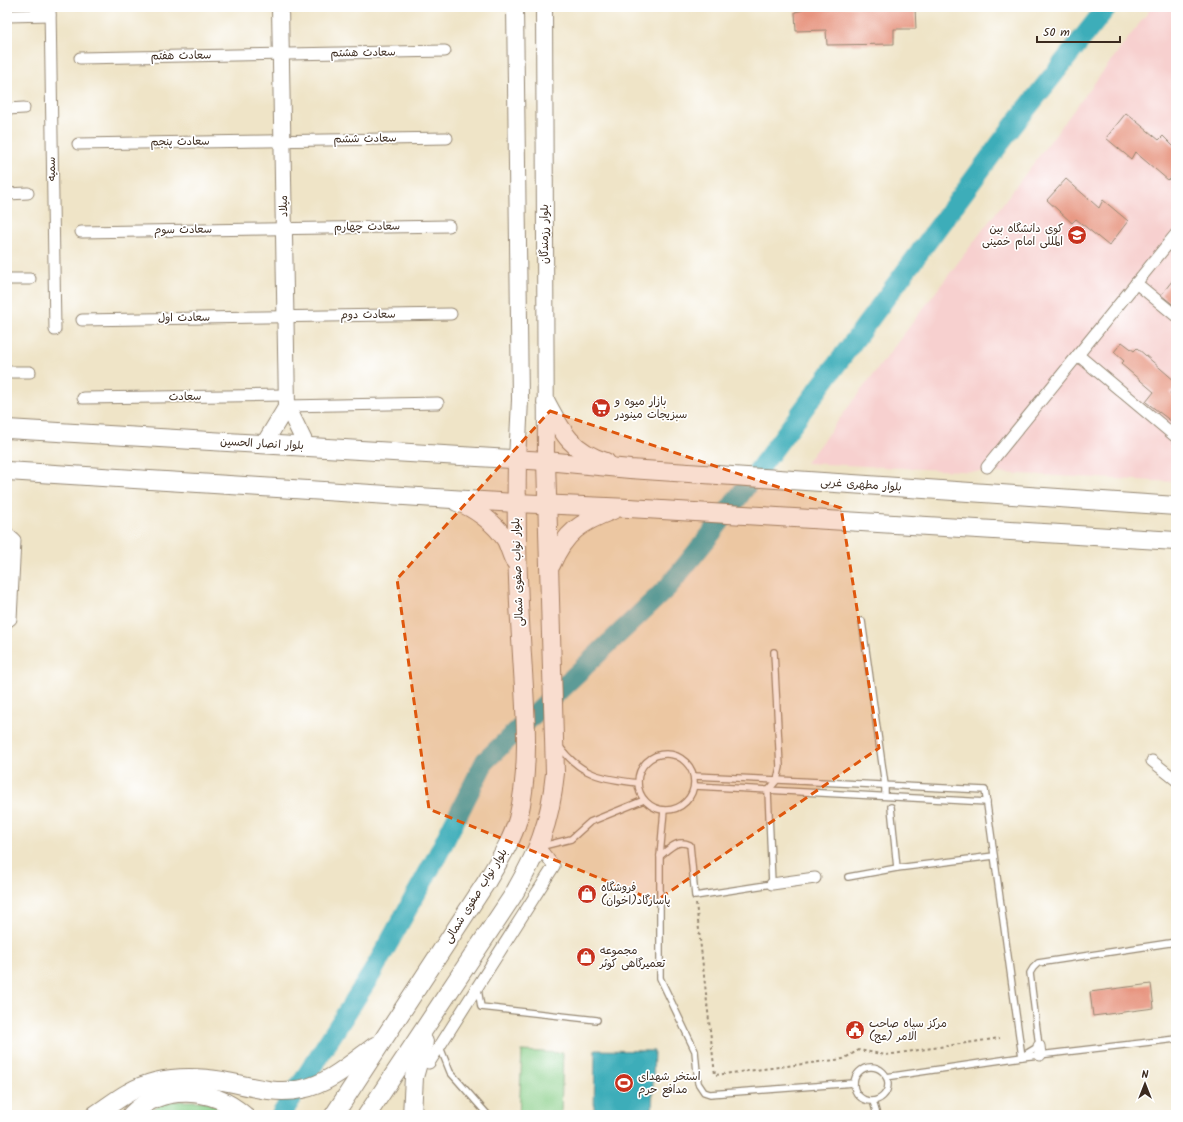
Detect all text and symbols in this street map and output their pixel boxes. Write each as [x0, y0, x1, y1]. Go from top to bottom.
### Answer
scale bar [1037, 18, 1120, 44]
text: 50 m [1043, 23, 1070, 42]
street label: سعادت هشتم [330, 43, 396, 63]
street label: سعادت هفتم [150, 46, 212, 66]
street label: سعادت ششم [333, 129, 397, 149]
street label: سعادت پنجم [150, 132, 210, 152]
street label: سمیه [43, 157, 61, 181]
street label: میلاد [275, 195, 293, 217]
street label: بلوار رزمندگان [536, 204, 554, 264]
street label: سعادت چهارم [334, 217, 400, 237]
street label: سعادت سوم [154, 220, 212, 240]
place label: کوی دانشگاه بین المللی امام خمینی [982, 220, 1063, 251]
school or university icon: کوی دانشگاه بین المللی امام خمینی [1066, 224, 1088, 246]
street label: سعادت دوم [340, 306, 396, 324]
street label: سعادت اول [158, 309, 210, 327]
street label: سعادت [168, 388, 202, 406]
place label: بازار میوه و سبزیجات مینودر [614, 393, 687, 424]
supermarket icon: بازار میوه و سبزیجات مینودر [590, 397, 612, 419]
street label: بلوار انصار الحسین [220, 433, 304, 455]
street label: بلوار مطهری غربی [820, 473, 902, 497]
street label: بلوار نواب صفوی شمالی [507, 517, 529, 627]
street label: بلوار نواب صفوی شمالی [440, 845, 512, 947]
place label: فروشگاه پاسارگاد(اخوان) [601, 879, 670, 910]
shop icon: فروشگاه پاسارگاد(اخوان) [576, 883, 598, 905]
place label: مجموعه تعمیرگاهی کوثر [599, 942, 666, 973]
shop icon: مجموعه تعمیرگاهی کوثر [575, 946, 597, 968]
place label: مرکز سپاه صاحب الامر (عج) [869, 1015, 947, 1046]
public building icon: مرکز سپاه صاحب الامر (عج) [844, 1019, 866, 1041]
north arrow [1125, 1064, 1165, 1104]
text: N [1142, 1066, 1149, 1084]
place label: استخر شهدای مدافع حرم [638, 1068, 700, 1099]
sports icon: استخر شهدای مدافع حرم [613, 1072, 635, 1094]

